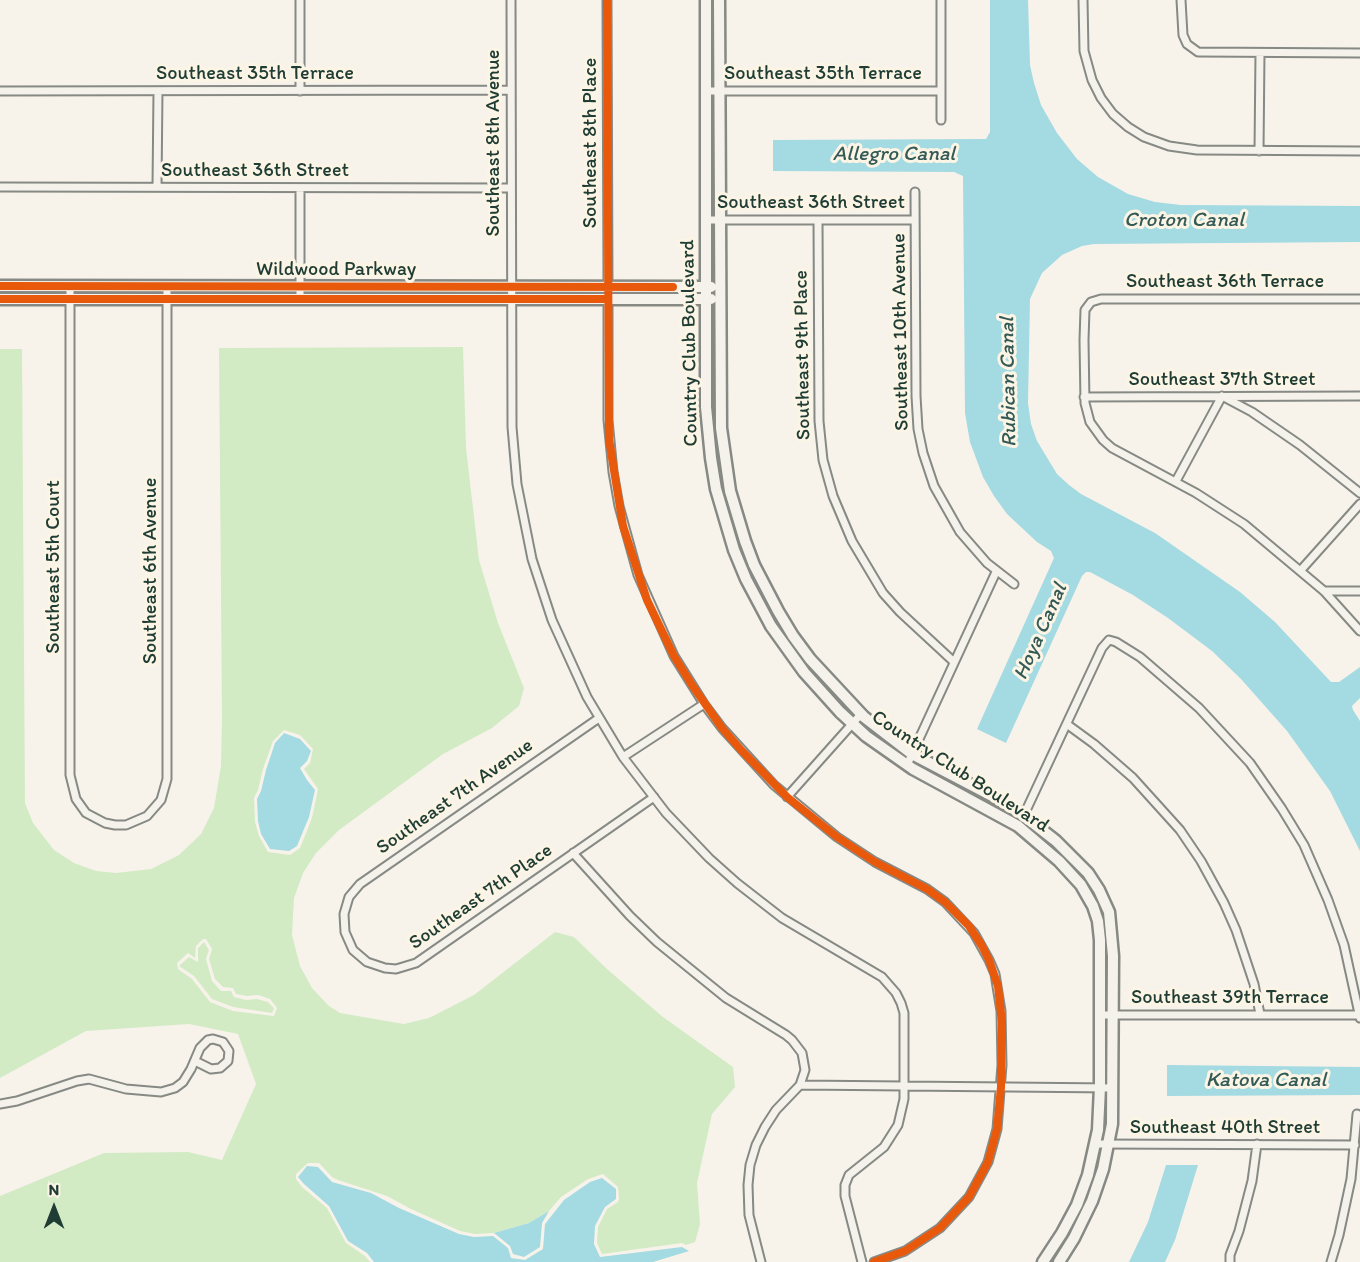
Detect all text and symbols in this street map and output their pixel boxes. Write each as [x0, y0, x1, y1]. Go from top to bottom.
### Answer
street label: Southeast 8th Avenue [482, 50, 506, 236]
street label: Southeast 8th Place [579, 58, 603, 228]
street label: Southeast 35th Terrace [156, 62, 354, 86]
street label: Southeast 35th Terrace [724, 62, 922, 86]
water label: Allegro Canal [833, 142, 955, 168]
street label: Southeast 36th Street [161, 159, 349, 183]
street label: Southeast 36th Street [717, 191, 905, 215]
water label: Croton Canal [1124, 208, 1244, 234]
street label: Southeast 10th Avenue [887, 233, 915, 431]
street label: Country Club Boulevard [676, 239, 704, 447]
street label: Wildwood Parkway [256, 258, 416, 282]
street label: Southeast 9th Place [790, 270, 816, 440]
street label: Southeast 36th Terrace [1126, 270, 1324, 294]
water label: Rubican Canal [995, 317, 1023, 447]
street label: Southeast 37th Street [1128, 368, 1316, 392]
street label: Southeast 6th Avenue [139, 478, 163, 664]
street label: Southeast 5th Court [42, 480, 66, 654]
water label: Hoya Canal [1009, 580, 1073, 684]
street label: Country Club Boulevard [867, 706, 1053, 838]
street label: Southeast 7th Avenue [372, 734, 538, 860]
street label: Southeast 7th Place [405, 839, 557, 955]
street label: Southeast 39th Terrace [1131, 986, 1329, 1010]
water label: Katova Canal [1206, 1068, 1326, 1094]
street label: Southeast 40th Street [1130, 1116, 1320, 1140]
north arrow [24, 1178, 84, 1238]
text: N [49, 1180, 59, 1199]

